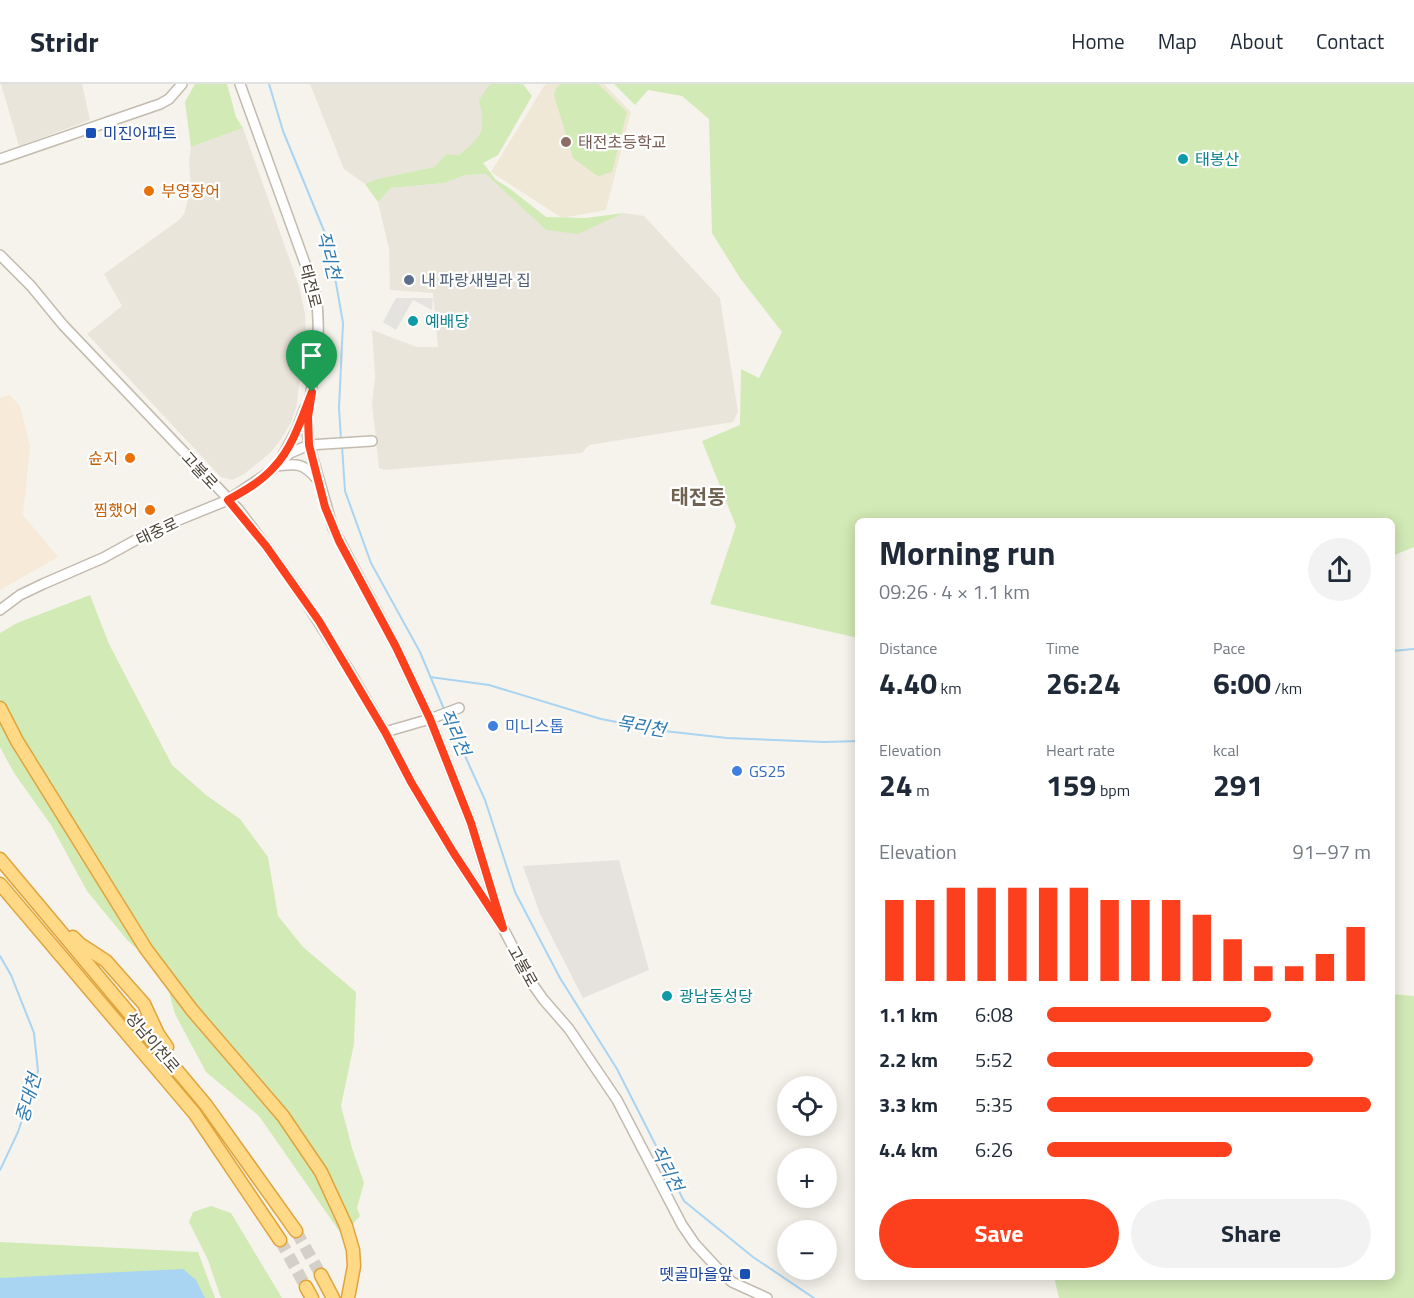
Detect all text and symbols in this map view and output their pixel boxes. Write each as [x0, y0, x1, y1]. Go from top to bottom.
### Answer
text: Stridr [30, 20, 99, 63]
text: Home [1071, 25, 1125, 57]
text: Map [1158, 25, 1197, 57]
text: About [1230, 25, 1283, 57]
text: Contact [1316, 25, 1384, 57]
place label: 미진아파트 [103, 121, 177, 145]
marker: 미진아파트 [84, 126, 98, 140]
place label: 태전초등학교 [578, 130, 666, 154]
marker: 태전초등학교 [559, 135, 573, 149]
place label: 태봉산 [1195, 147, 1239, 171]
marker: 태봉산 [1176, 152, 1190, 166]
place label: 부영장어 [161, 179, 220, 203]
marker: 부영장어 [142, 184, 156, 198]
water label: 직리천 [310, 228, 349, 285]
street label: 태전로 [294, 262, 328, 311]
place label: 내 파랑새빌라 집 [421, 268, 531, 292]
marker: 내 파랑새빌라 집 [402, 273, 416, 287]
place label: 예배당 [425, 309, 469, 333]
marker: 예배당 [406, 314, 420, 328]
pin [286, 330, 337, 392]
icon: arrive [295, 339, 328, 372]
place label: 슌지 [89, 446, 118, 470]
street label: 고불로 [176, 446, 224, 495]
marker: 슌지 [123, 451, 137, 465]
district label: 태전동 [670, 481, 726, 512]
place label: 찜했어 [94, 498, 138, 522]
marker: 찜했어 [143, 503, 157, 517]
street label: 태중로 [132, 511, 182, 551]
text: Morning run [879, 528, 1056, 578]
button: share [1308, 538, 1371, 601]
text: 09:26 · 4 × 1.1 km [879, 576, 1030, 607]
text: Distance [879, 636, 937, 660]
text: Time [1046, 636, 1079, 660]
text: Pace [1213, 636, 1245, 660]
text: 4.40 [879, 660, 937, 706]
text: 26:24 [1046, 660, 1121, 706]
text: 6:00 [1213, 660, 1271, 706]
text: km [937, 676, 962, 700]
text: /km [1271, 676, 1302, 700]
water label: 직리천 [433, 704, 478, 762]
water label: 목리천 [614, 708, 670, 744]
place label: 미니스톱 [505, 714, 564, 738]
marker: 미니스톱 [486, 719, 500, 733]
text: Elevation [879, 738, 941, 762]
text: Heart rate [1046, 738, 1115, 762]
text: kcal [1213, 738, 1239, 762]
place label: GS25 [749, 759, 785, 783]
text: 24 [879, 762, 913, 808]
text: 159 [1046, 762, 1096, 808]
text: 291 [1213, 762, 1263, 808]
marker: GS25 [730, 764, 744, 778]
text: m [913, 778, 930, 802]
text: bpm [1096, 778, 1130, 802]
text: Elevation [879, 836, 957, 867]
text: 91–97 m [1292, 836, 1371, 867]
street label: 고불로 [502, 941, 544, 991]
place label: 광남동성당 [679, 984, 753, 1008]
marker: 광남동성당 [660, 989, 674, 1003]
text: 1.1 km [879, 999, 938, 1030]
text: 6:08 [975, 999, 1013, 1030]
street label: 성남이천로 [120, 1006, 186, 1078]
text: 2.2 km [879, 1044, 938, 1075]
text: 5:52 [975, 1044, 1013, 1075]
water label: 중대천 [8, 1068, 48, 1126]
map controls [777, 1076, 837, 1280]
button: locate [777, 1076, 837, 1136]
text: 3.3 km [879, 1089, 938, 1120]
text: 5:35 [975, 1089, 1013, 1120]
text: 4.4 km [879, 1134, 938, 1165]
text: 6:26 [975, 1134, 1013, 1165]
water label: 직리천 [644, 1140, 691, 1198]
button: + [777, 1148, 837, 1208]
button: Save [879, 1199, 1119, 1268]
button: Share [1131, 1199, 1371, 1268]
button: − [777, 1220, 837, 1280]
place label: 뗏골마을앞 [659, 1262, 733, 1286]
marker: 뗏골마을앞 [738, 1267, 752, 1281]

